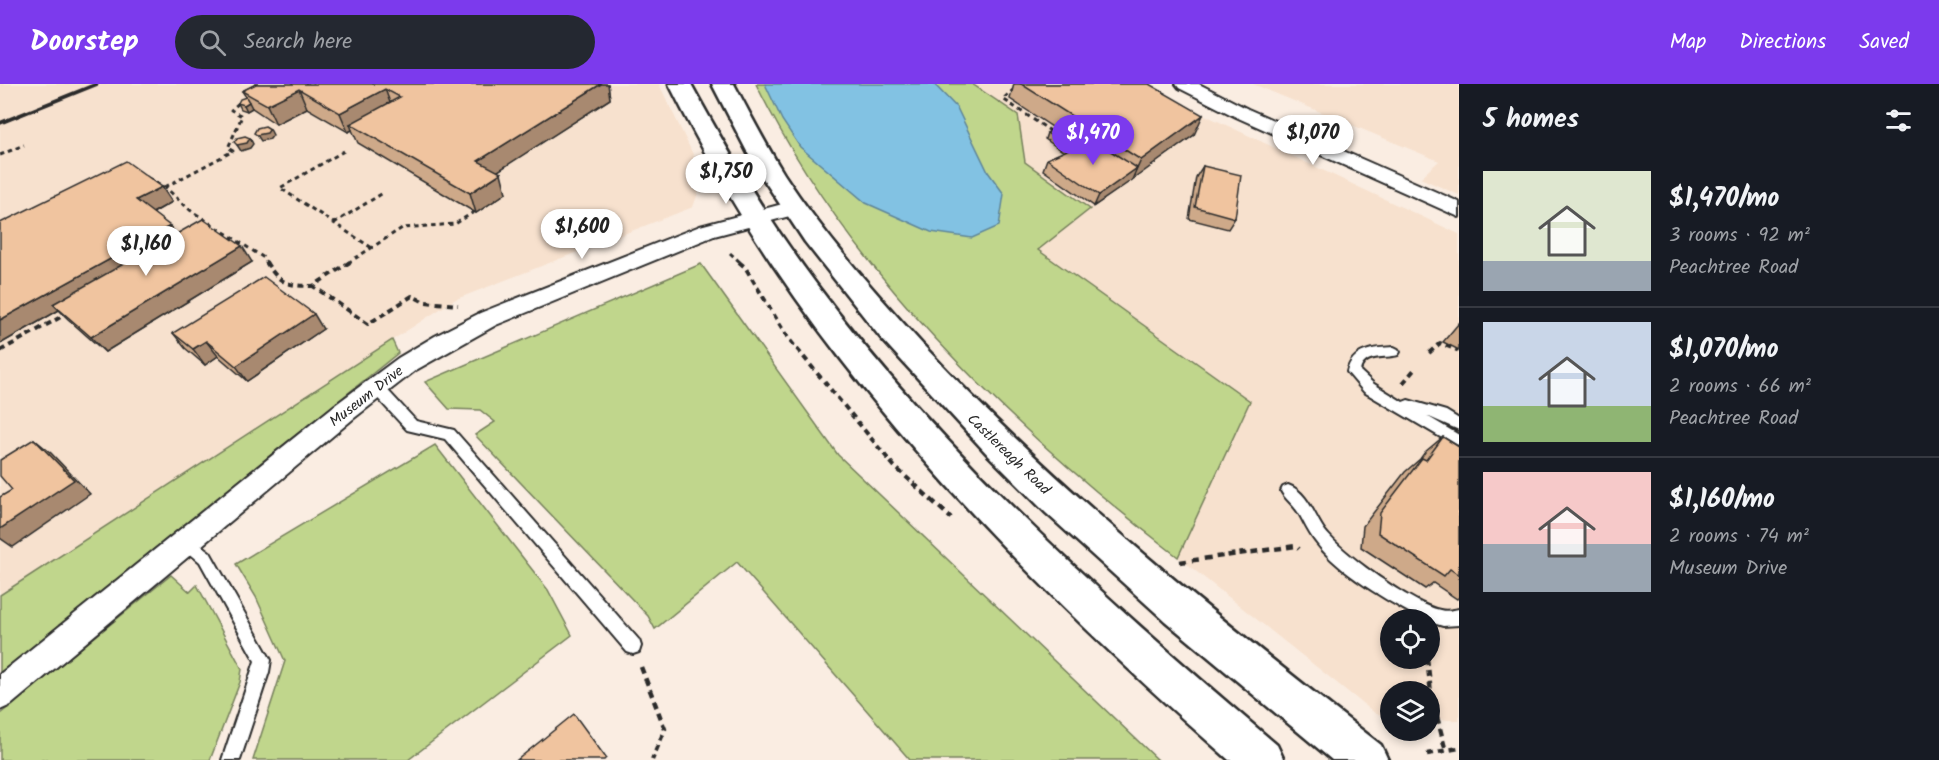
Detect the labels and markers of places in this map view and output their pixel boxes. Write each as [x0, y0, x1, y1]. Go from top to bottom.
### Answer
pin: $1,470 [1044, 115, 1142, 166]
pin: $1,070 [1264, 115, 1362, 166]
pin: $1,750 [677, 154, 775, 205]
pin: $1,600 [533, 209, 631, 260]
pin: $1,160 [97, 226, 195, 277]

